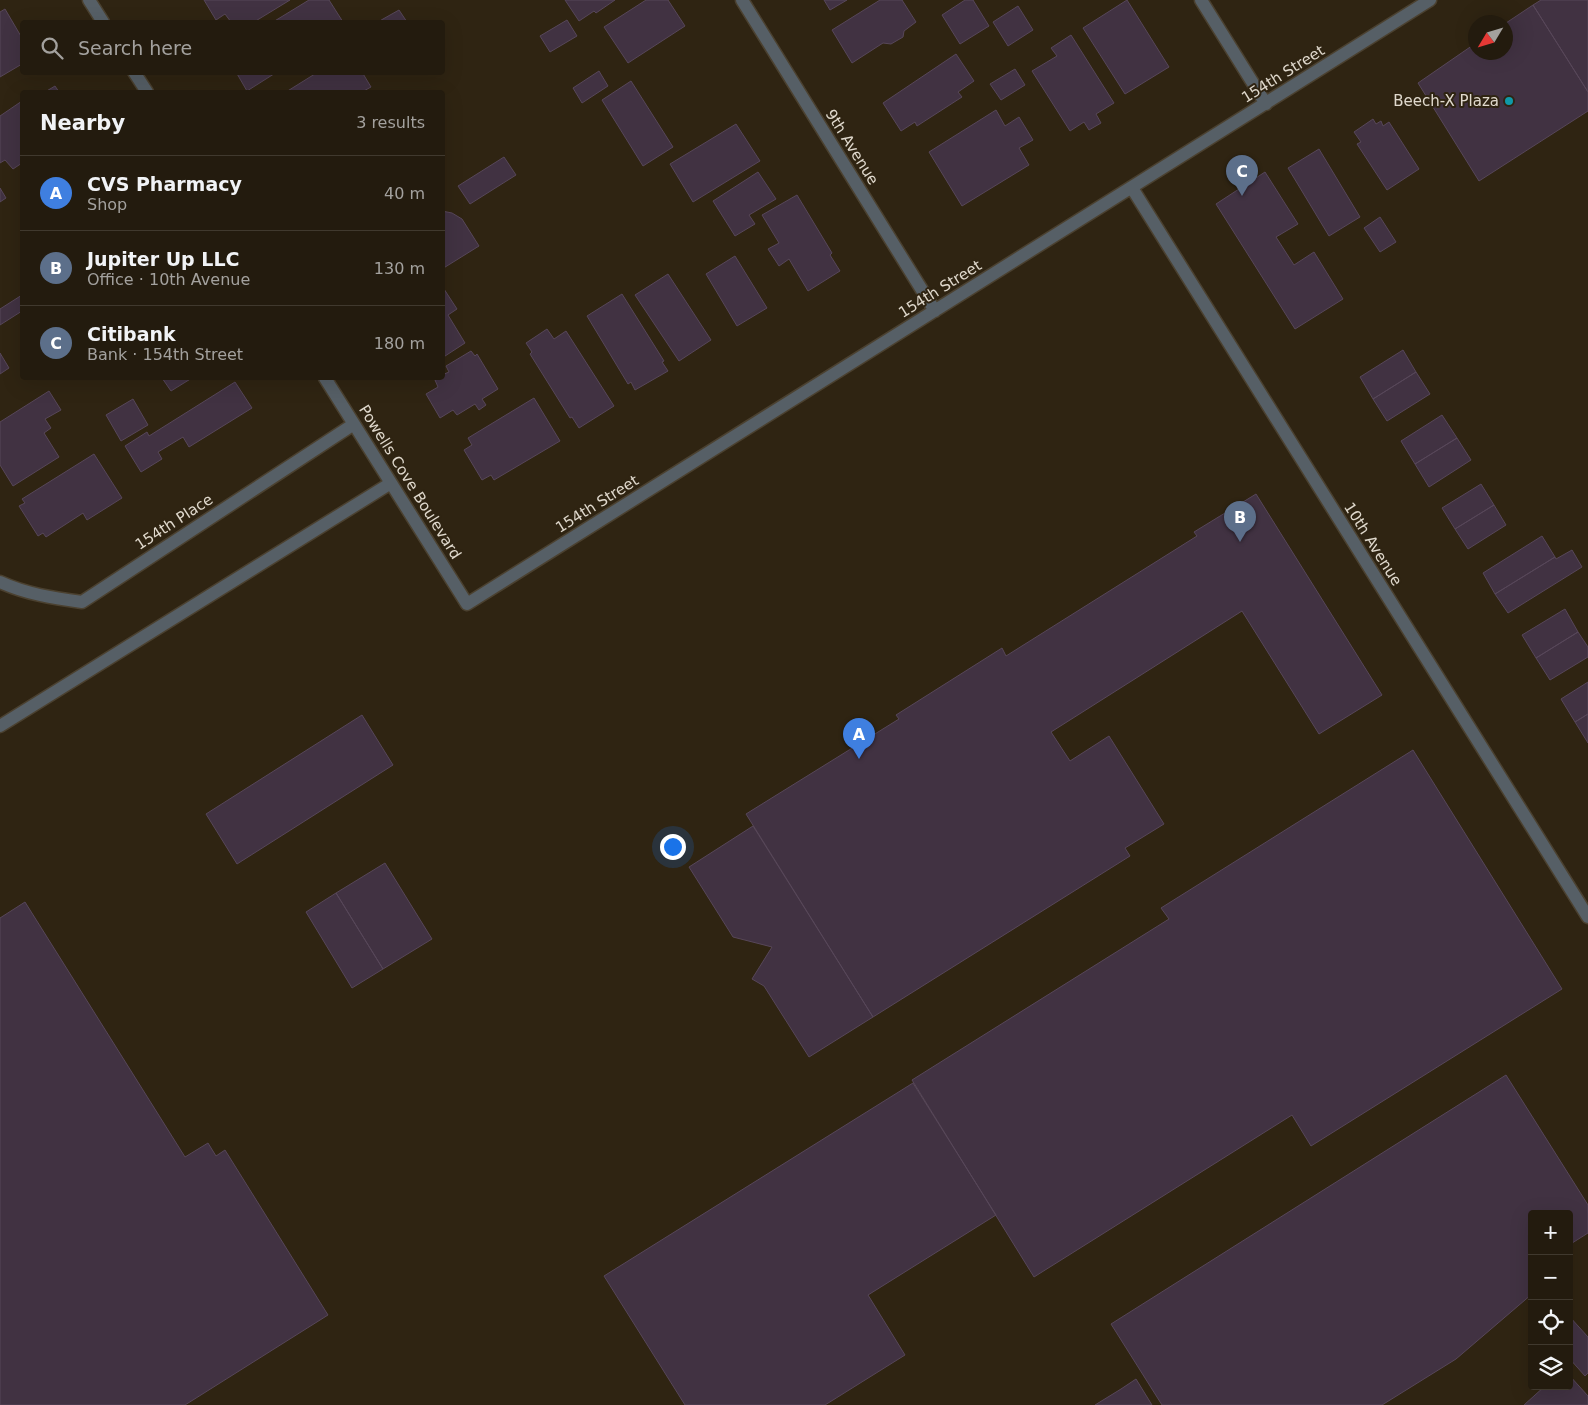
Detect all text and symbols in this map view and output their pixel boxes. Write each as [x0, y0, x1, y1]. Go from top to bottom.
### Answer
north arrow [1468, 15, 1513, 60]
search box [20, 20, 445, 75]
icon: search [38, 34, 66, 62]
text: Search here [78, 37, 192, 59]
street label: 154th Street [1238, 41, 1328, 107]
place label: Beech-X Plaza [1393, 92, 1499, 110]
marker: Beech-X Plaza [1503, 95, 1515, 107]
street label: 9th Avenue [822, 106, 882, 188]
text: Nearby [40, 111, 125, 135]
text: 3 results [356, 113, 425, 132]
pin: C [1226, 155, 1258, 196]
text: CVS Pharmacy [87, 173, 242, 195]
text: A [50, 184, 62, 203]
text: 40 m [384, 184, 425, 203]
text: Shop [87, 195, 127, 214]
text: Jupiter Up LLC [87, 248, 239, 270]
street label: 154th Street [895, 256, 985, 322]
text: B [50, 259, 62, 278]
text: 130 m [374, 259, 425, 278]
text: Office · 10th Avenue [87, 270, 250, 289]
text: Citibank [87, 323, 176, 345]
text: C [50, 334, 62, 353]
text: 180 m [374, 334, 425, 353]
text: Bank · 154th Street [87, 345, 243, 364]
street label: Powells Cove Boulevard [355, 402, 465, 562]
street label: 154th Street [552, 471, 642, 537]
street label: 154th Place [132, 490, 216, 554]
street label: 10th Avenue [1340, 499, 1406, 589]
pin: B [1224, 501, 1256, 542]
pin: A [843, 718, 875, 759]
your location [660, 834, 686, 860]
map controls [1528, 1210, 1573, 1390]
button: + [1528, 1210, 1573, 1255]
button: − [1528, 1255, 1573, 1300]
button: locate [1528, 1300, 1573, 1345]
button: layers [1528, 1345, 1573, 1390]

